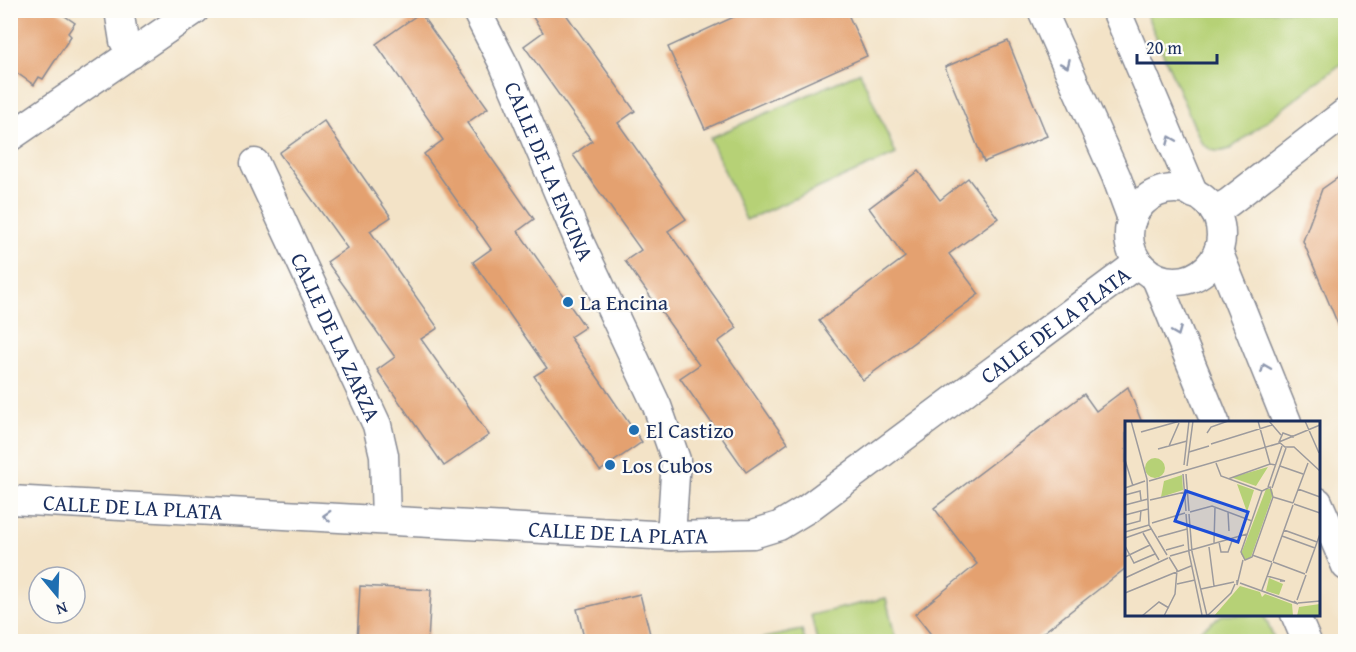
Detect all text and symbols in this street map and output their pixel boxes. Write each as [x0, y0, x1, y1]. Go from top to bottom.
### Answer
scale bar [1137, 27, 1216, 65]
text: 20 m [1146, 34, 1182, 61]
one-way arrow [1058, 57, 1070, 68]
street label: CALLE DE LA ENCINA [497, 76, 602, 267]
one-way arrow [1166, 135, 1178, 146]
street label: CALLE DE LA ZARZA [283, 247, 389, 427]
street label: CALLE DE LA PLATA [973, 258, 1137, 391]
place label: La Encina [580, 286, 669, 318]
marker: La Encina [561, 295, 575, 309]
one-way arrow [1170, 326, 1182, 337]
one-way arrow [1260, 363, 1272, 374]
place label: El Castizo [646, 414, 734, 446]
inset map [1125, 421, 1320, 616]
marker: El Castizo [627, 423, 641, 437]
place label: Los Cubos [622, 449, 713, 481]
marker: Los Cubos [603, 458, 617, 472]
street label: CALLE DE LA PLATA [42, 486, 224, 528]
one-way arrow [323, 510, 332, 523]
street label: CALLE DE LA PLATA [528, 512, 709, 552]
north arrow [27, 565, 87, 625]
text: N [53, 596, 71, 622]

